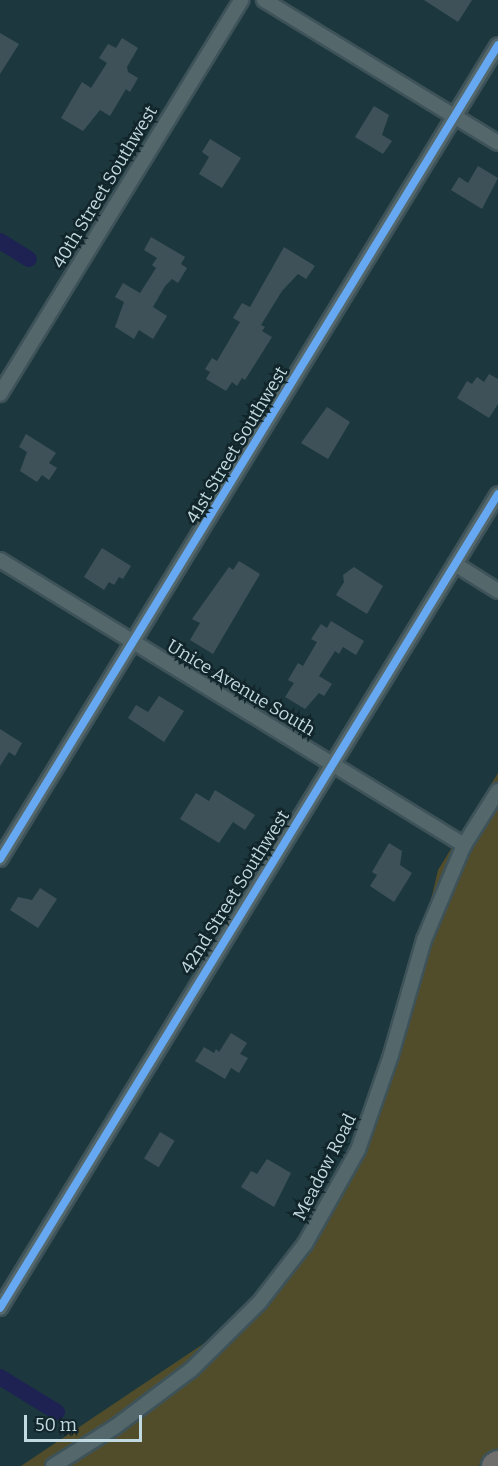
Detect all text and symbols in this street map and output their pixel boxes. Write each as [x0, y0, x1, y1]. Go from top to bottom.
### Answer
street label: 40th Street Southwest [48, 102, 162, 272]
street label: 41st Street Southwest [182, 363, 292, 527]
street label: Unice Avenue South [163, 635, 319, 741]
street label: 42nd Street Southwest [176, 806, 294, 978]
street label: Meadow Road [289, 1110, 361, 1224]
scale bar [27, 1403, 146, 1441]
text: 50 m [35, 1414, 77, 1436]

